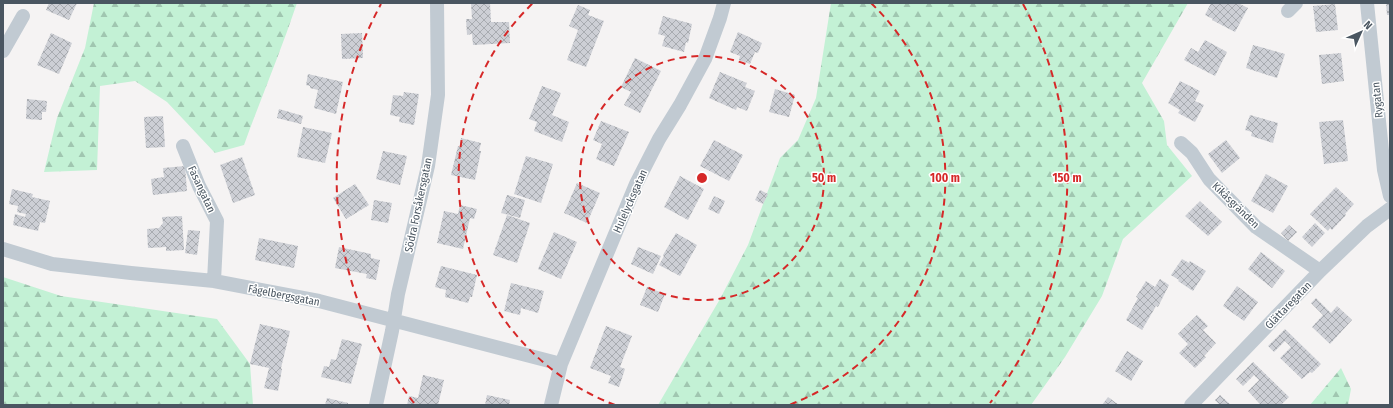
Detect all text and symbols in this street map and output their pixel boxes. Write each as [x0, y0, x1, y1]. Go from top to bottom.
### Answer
north arrow [1341, 12, 1381, 52]
text: N [1361, 18, 1375, 32]
street label: Rygatan [1369, 81, 1386, 118]
street label: Södra Forsåkersgatan [402, 157, 435, 254]
street label: Fasangatan [185, 164, 218, 215]
street label: Hulelycksgatan [611, 168, 650, 235]
centre of rings [695, 171, 709, 185]
text: 50 m [812, 171, 836, 185]
text: 100 m [930, 171, 960, 185]
text: 150 m [1052, 171, 1082, 185]
street label: Kikåsgränden [1209, 180, 1262, 231]
street label: Glättaregatan [1262, 279, 1314, 332]
street label: Fågelbergsgatan [247, 282, 321, 309]

